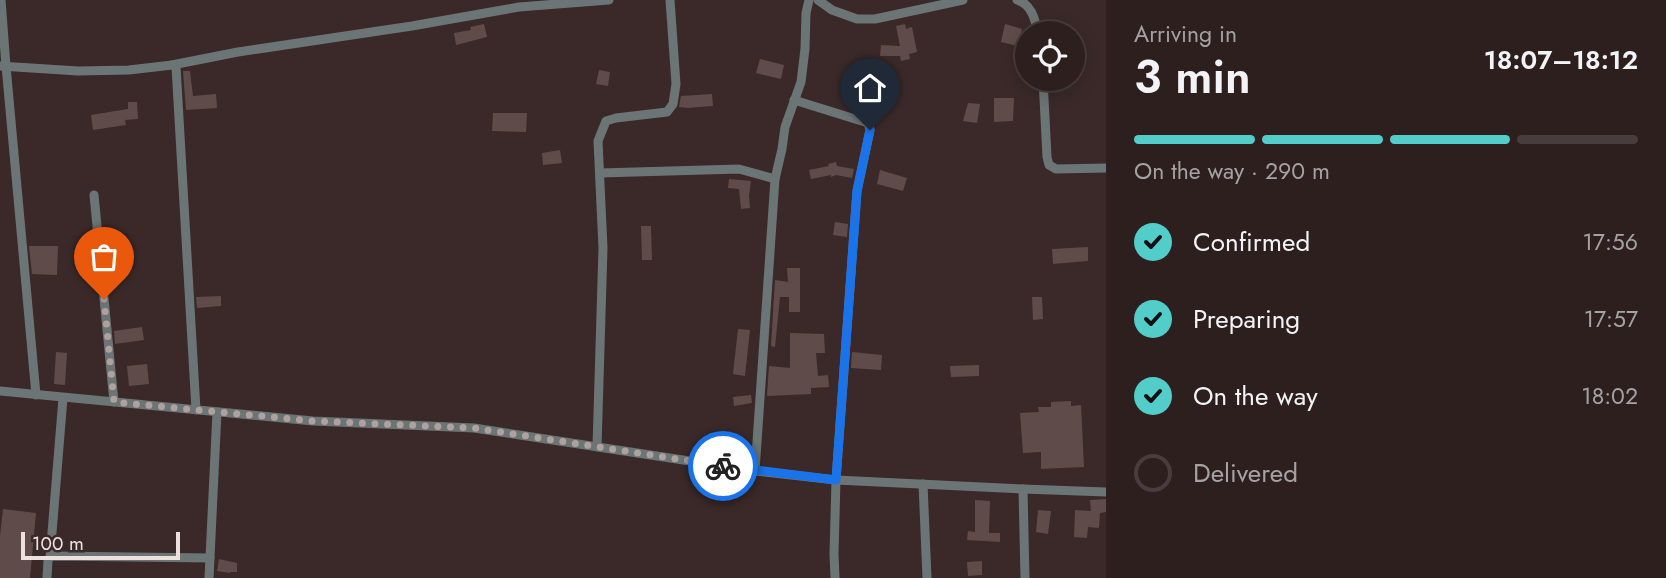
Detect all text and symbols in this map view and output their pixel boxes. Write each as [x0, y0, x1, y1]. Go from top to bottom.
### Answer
text: Arriving in [1134, 17, 1237, 51]
map controls [1015, 21, 1085, 91]
button: locate [1015, 21, 1085, 91]
text: 18:07–18:12 [1484, 41, 1638, 79]
text: 3 min [1134, 44, 1251, 110]
pin [840, 58, 900, 130]
icon: home [851, 69, 889, 107]
text: On the way · 290 m [1134, 154, 1330, 188]
icon: check [1134, 223, 1172, 261]
text: Confirmed [1193, 223, 1310, 261]
text: 17:56 [1582, 225, 1638, 259]
pin [74, 227, 134, 299]
icon: bag [85, 238, 123, 276]
icon: check [1134, 300, 1172, 338]
text: Preparing [1193, 300, 1300, 338]
text: 17:57 [1584, 302, 1638, 336]
icon: check [1134, 377, 1172, 415]
text: On the way [1193, 377, 1318, 415]
text: 18:02 [1581, 379, 1638, 413]
courier [688, 431, 758, 501]
icon: bike [704, 447, 742, 485]
text: Delivered [1193, 454, 1298, 492]
scale bar [21, 529, 180, 561]
text: 100 m [32, 530, 84, 557]

